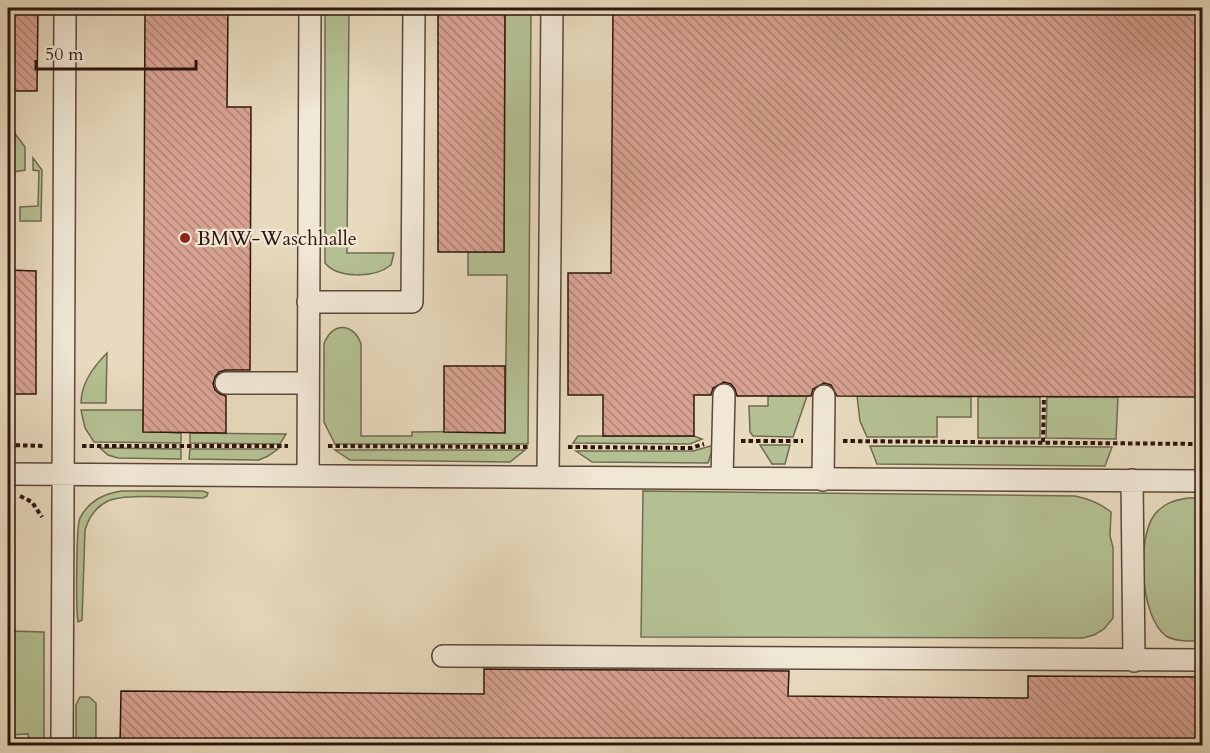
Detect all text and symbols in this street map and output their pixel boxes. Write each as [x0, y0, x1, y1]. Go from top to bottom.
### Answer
scale bar [36, 33, 196, 71]
text: 50 m [45, 42, 84, 67]
place label: BMW-Waschhalle [197, 225, 357, 252]
marker: BMW-Waschhalle [178, 231, 192, 245]

